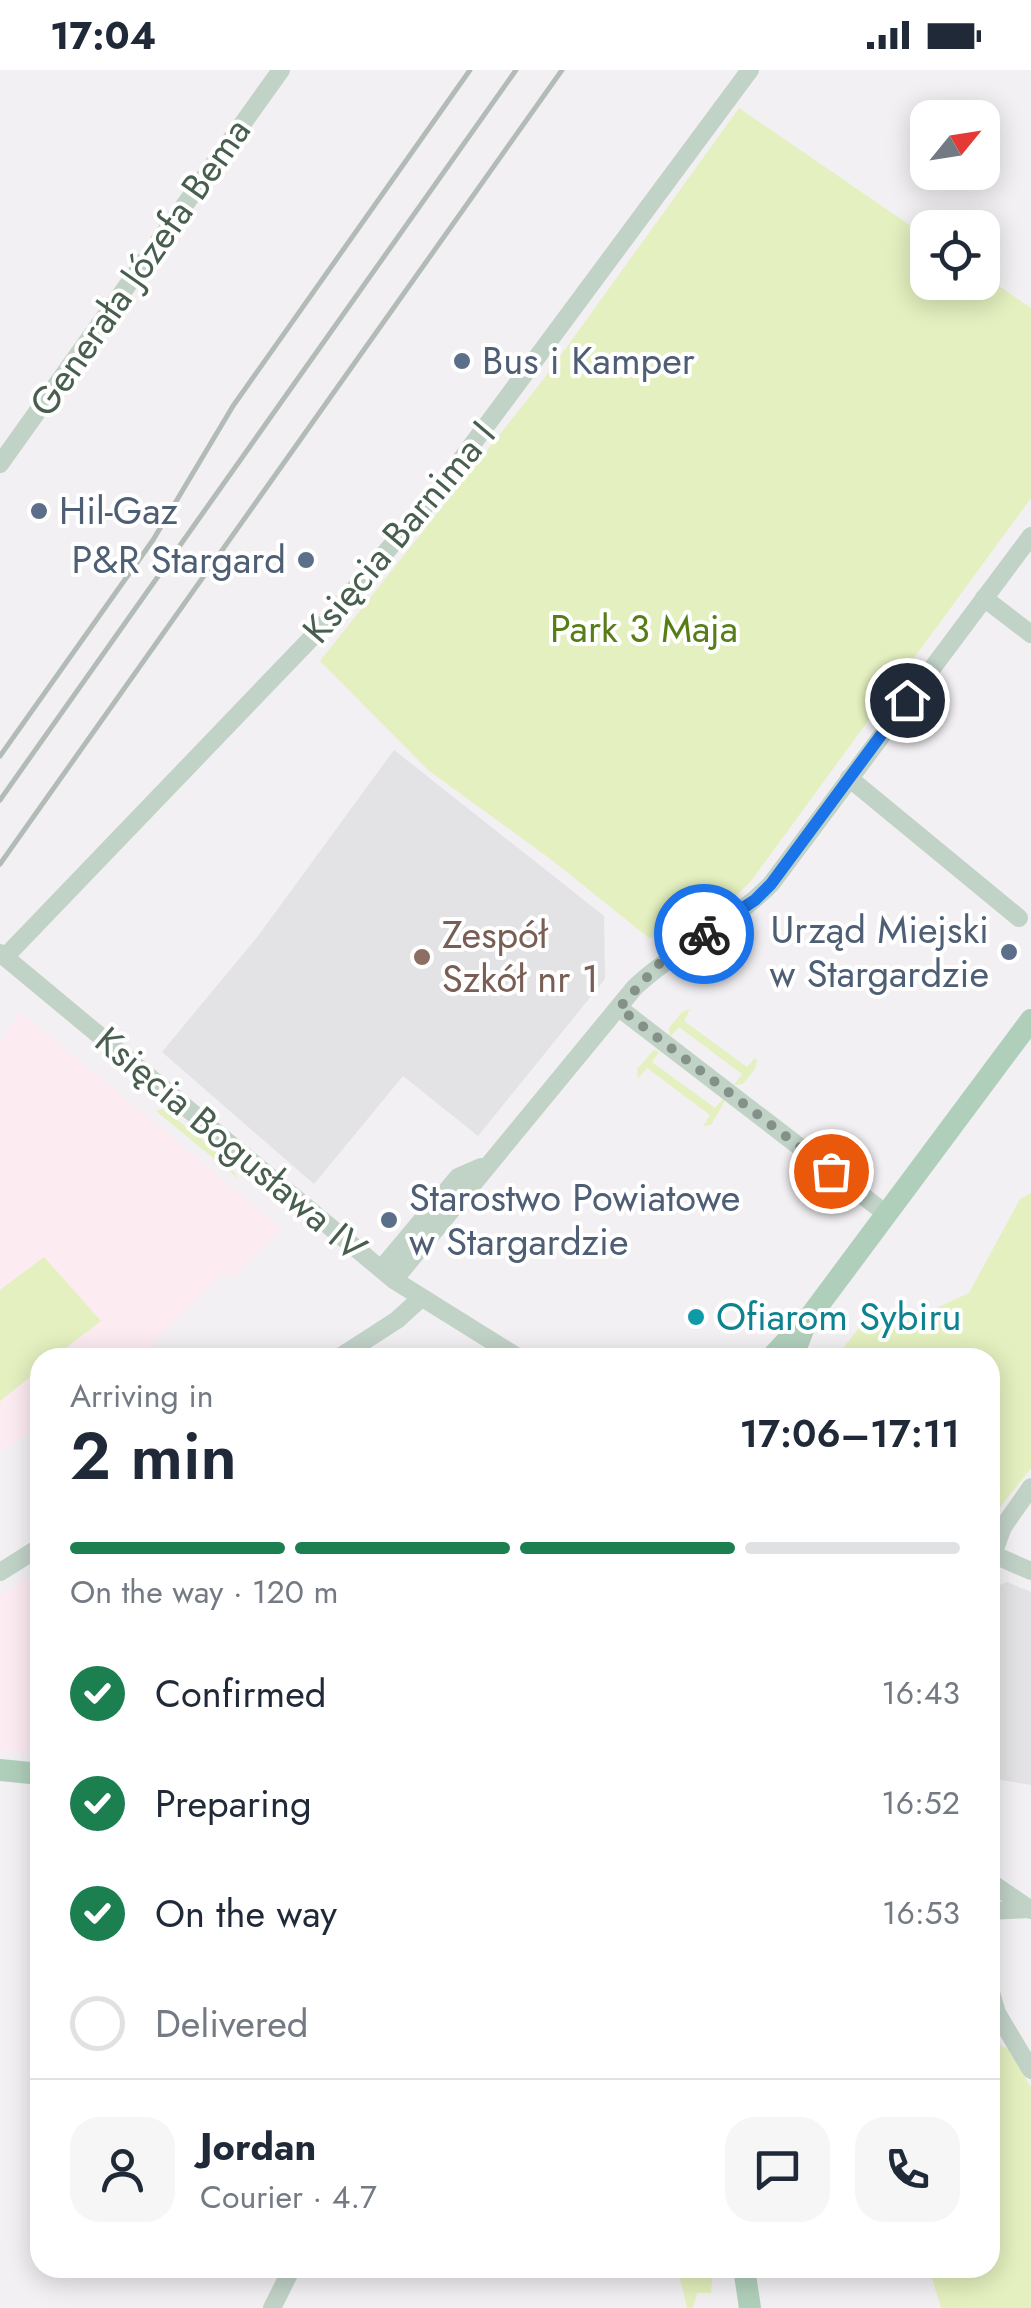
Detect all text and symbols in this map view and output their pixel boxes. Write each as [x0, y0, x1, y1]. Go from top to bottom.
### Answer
text: 17:04 [50, 8, 156, 63]
north arrow [910, 100, 1000, 190]
map controls [910, 100, 1000, 300]
street label: Generała Józefa Bema [16, 106, 263, 427]
button: locate [910, 210, 1000, 300]
place label: Bus i Kamper [482, 333, 695, 388]
marker: Bus i Kamper [451, 350, 473, 372]
street label: Księcia Barnima I [289, 409, 508, 655]
place label: Hil-Gaz [59, 483, 178, 538]
marker: Hil-Gaz [28, 500, 50, 522]
place label: P&R Stargard [72, 532, 286, 587]
marker: P&R Stargard [295, 549, 317, 571]
park label: Park 3 Maja [550, 601, 738, 656]
pin [865, 658, 950, 743]
icon: home [880, 673, 935, 728]
courier [654, 884, 754, 984]
place label: Urząd Miejski w Stargardzie [770, 902, 989, 1001]
place label: Zespół Szkół nr 1 [442, 907, 599, 1006]
icon: bike [677, 907, 732, 962]
marker: Urząd Miejski w Stargardzie [998, 941, 1020, 963]
marker: Zespół Szkół nr 1 [411, 946, 433, 968]
street label: Księcia Bogusława IV [84, 1013, 379, 1274]
pin [789, 1129, 874, 1214]
icon: bag [804, 1144, 859, 1199]
place label: Starostwo Powiatowe w Stargardzie [409, 1170, 740, 1269]
marker: Starostwo Powiatowe w Stargardzie [378, 1209, 400, 1231]
place label: Ofiarom Sybiru [716, 1289, 961, 1344]
marker: Ofiarom Sybiru [685, 1306, 707, 1328]
text: Arriving in [70, 1373, 214, 1419]
text: 17:06–17:11 [739, 1406, 960, 1461]
text: 2 min [70, 1409, 237, 1503]
text: On the way · 120 m [70, 1569, 338, 1615]
icon: check [70, 1666, 125, 1721]
text: Confirmed [155, 1666, 326, 1721]
text: 16:43 [881, 1670, 960, 1716]
icon: check [70, 1776, 125, 1831]
text: Preparing [155, 1776, 312, 1831]
text: 16:52 [881, 1780, 960, 1826]
icon: check [70, 1886, 125, 1941]
text: On the way [155, 1886, 337, 1941]
text: 16:53 [882, 1890, 960, 1936]
text: Delivered [155, 1996, 308, 2051]
button: person [70, 2117, 175, 2222]
button: chat [725, 2117, 830, 2222]
button: phone [855, 2117, 960, 2222]
text: Jordan [200, 2119, 316, 2174]
text: Courier · 4.7 [200, 2174, 377, 2220]

